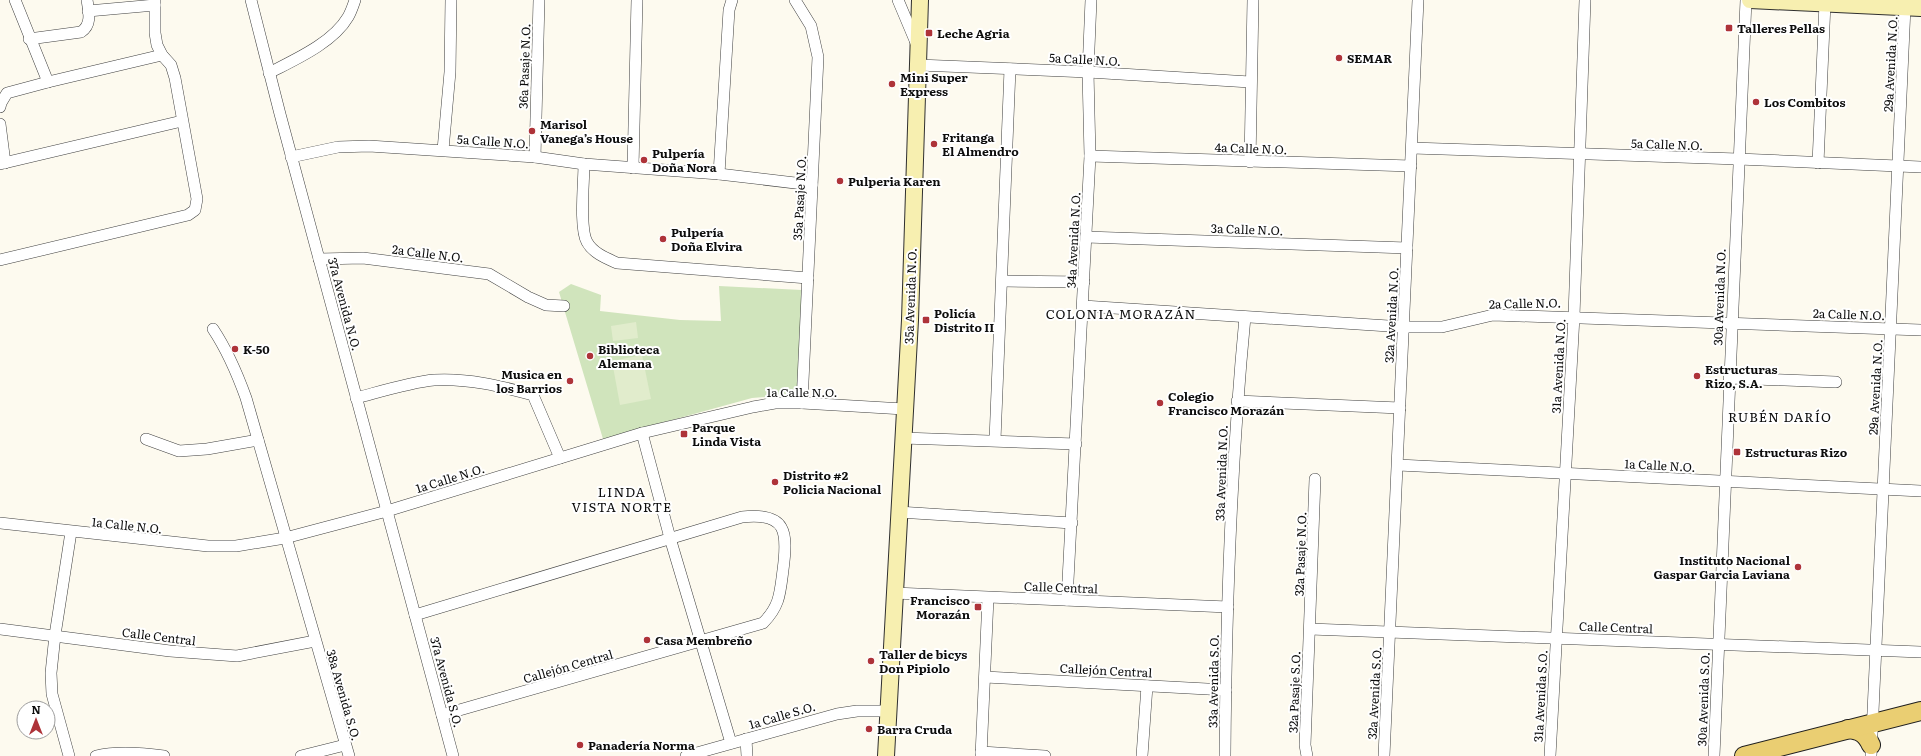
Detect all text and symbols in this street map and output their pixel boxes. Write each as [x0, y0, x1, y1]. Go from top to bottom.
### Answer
street label: 29a Avenida N.O. [1878, 16, 1902, 112]
place label: Talleres Pellas [1737, 19, 1825, 37]
street label: 36a Pasaje N.O. [514, 23, 534, 109]
marker: Talleres Pellas [1724, 23, 1734, 33]
place label: Leche Agria [937, 24, 1010, 42]
marker: Leche Agria [924, 28, 934, 38]
street label: 5a Calle N.O. [1048, 48, 1122, 70]
place label: SEMAR [1347, 49, 1392, 67]
marker: SEMAR [1334, 53, 1344, 63]
place label: Mini Super Express [900, 68, 968, 100]
marker: Mini Super Express [887, 79, 897, 89]
place label: Los Combitos [1764, 93, 1845, 111]
marker: Los Combitos [1751, 97, 1761, 107]
place label: Marisol Vanega’s House [540, 115, 633, 147]
marker: Marisol Vanega’s House [527, 126, 537, 136]
place label: Fritanga El Almendro [942, 128, 1019, 160]
street label: 5a Calle N.O. [456, 129, 530, 153]
street label: 5a Calle N.O. [1631, 134, 1703, 154]
street label: 4a Calle N.O. [1214, 138, 1288, 158]
marker: Fritanga El Almendro [929, 139, 939, 149]
place label: Pulpería Doña Nora [652, 144, 717, 176]
marker: Pulpería Doña Nora [639, 155, 649, 165]
street label: 35a Pasaje N.O. [788, 155, 810, 241]
place label: Pulperia Karen [848, 172, 941, 190]
marker: Pulperia Karen [835, 176, 845, 186]
street label: 34a Avenida N.O. [1061, 191, 1085, 289]
street label: 3a Calle N.O. [1210, 219, 1284, 239]
place label: Pulpería Doña Elvira [671, 223, 743, 255]
marker: Pulpería Doña Elvira [658, 234, 668, 244]
street label: 2a Calle N.O. [391, 240, 465, 266]
street label: 35a Avenida N.O. [899, 248, 921, 344]
street label: 30a Avenida N.O. [1708, 248, 1730, 346]
street label: 37a Avenida N.O. [324, 255, 366, 353]
street label: 32a Avenida N.O. [1380, 267, 1402, 363]
street label: 2a Calle N.O. [1489, 293, 1561, 313]
place label: Policía Distrito II [934, 304, 994, 336]
district label: COLONIA MORAZÁN [1046, 304, 1196, 323]
street label: 2a Calle N.O. [1813, 304, 1885, 324]
marker: Policía Distrito II [921, 315, 931, 325]
street label: 31a Avenida N.O. [1547, 318, 1569, 414]
street label: 29a Avenida N.O. [1863, 339, 1887, 435]
place label: K-50 [243, 340, 270, 358]
place label: Biblioteca Alemana [598, 340, 660, 372]
marker: K-50 [230, 344, 240, 354]
marker: Biblioteca Alemana [585, 351, 595, 361]
place label: Estructuras Rizo, S.A. [1705, 360, 1778, 392]
place label: Musica en los Barrios [496, 365, 563, 397]
marker: Estructuras Rizo, S.A. [1692, 371, 1702, 381]
marker: Musica en los Barrios [565, 376, 575, 386]
street label: 1a Calle N.O. [766, 383, 838, 401]
place label: Colegio Francisco Morazán [1168, 387, 1285, 419]
marker: Colegio Francisco Morazán [1155, 398, 1165, 408]
district label: RUBÉN DARÍO [1728, 407, 1832, 426]
place label: Parque Linda Vista [692, 418, 761, 450]
street label: 33a Avenida N.O. [1210, 425, 1232, 521]
marker: Parque Linda Vista [679, 429, 689, 439]
place label: Estructuras Rizo [1745, 443, 1848, 461]
marker: Estructuras Rizo [1732, 447, 1742, 457]
street label: 1a Calle N.O. [1624, 454, 1696, 476]
street label: 1a Calle N.O. [413, 459, 487, 497]
place label: Distrito #2 Policia Nacional [783, 466, 882, 498]
marker: Distrito #2 Policia Nacional [770, 477, 780, 487]
district label: LINDA VISTA NORTE [572, 482, 672, 516]
street label: 32a Pasaje N.O. [1290, 511, 1310, 597]
street label: 1a Calle N.O. [91, 512, 163, 538]
place label: Instituto Nacional Gaspar Garcia Laviana [1654, 551, 1791, 583]
marker: Instituto Nacional Gaspar Garcia Laviana [1793, 562, 1803, 572]
street label: Calle Central [1024, 577, 1098, 597]
place label: Francisco Morazán [910, 591, 971, 623]
marker: Francisco Morazán [973, 602, 983, 612]
street label: Calle Central [1579, 617, 1653, 637]
street label: Calle Central [121, 623, 197, 649]
place label: Casa Membreño [655, 631, 753, 649]
street label: 33a Avenida S.O. [1203, 634, 1223, 728]
street label: 37a Avenida S.O. [426, 635, 468, 729]
marker: Casa Membreño [642, 635, 652, 645]
street label: Callejón Central [521, 645, 615, 687]
place label: Taller de bicys Don Pipiolo [879, 645, 967, 677]
street label: 32a Avenida S.O. [1363, 646, 1385, 740]
street label: 38a Avenida S.O. [322, 647, 366, 743]
street label: 31a Avenida S.O. [1529, 649, 1551, 743]
street label: 32a Pasaje S.O. [1284, 651, 1304, 733]
street label: 30a Avenida S.O. [1692, 651, 1714, 747]
marker: Taller de bicys Don Pipiolo [866, 656, 876, 666]
street label: Callejón Central [1059, 659, 1153, 681]
street label: 1a Calle S.O. [747, 697, 817, 733]
north arrow [16, 700, 56, 740]
text: N [31, 701, 41, 717]
place label: Barra Cruda [877, 720, 952, 738]
marker: Barra Cruda [864, 724, 874, 734]
place label: Panadería Norma [588, 736, 695, 754]
marker: Panadería Norma [575, 740, 585, 750]

